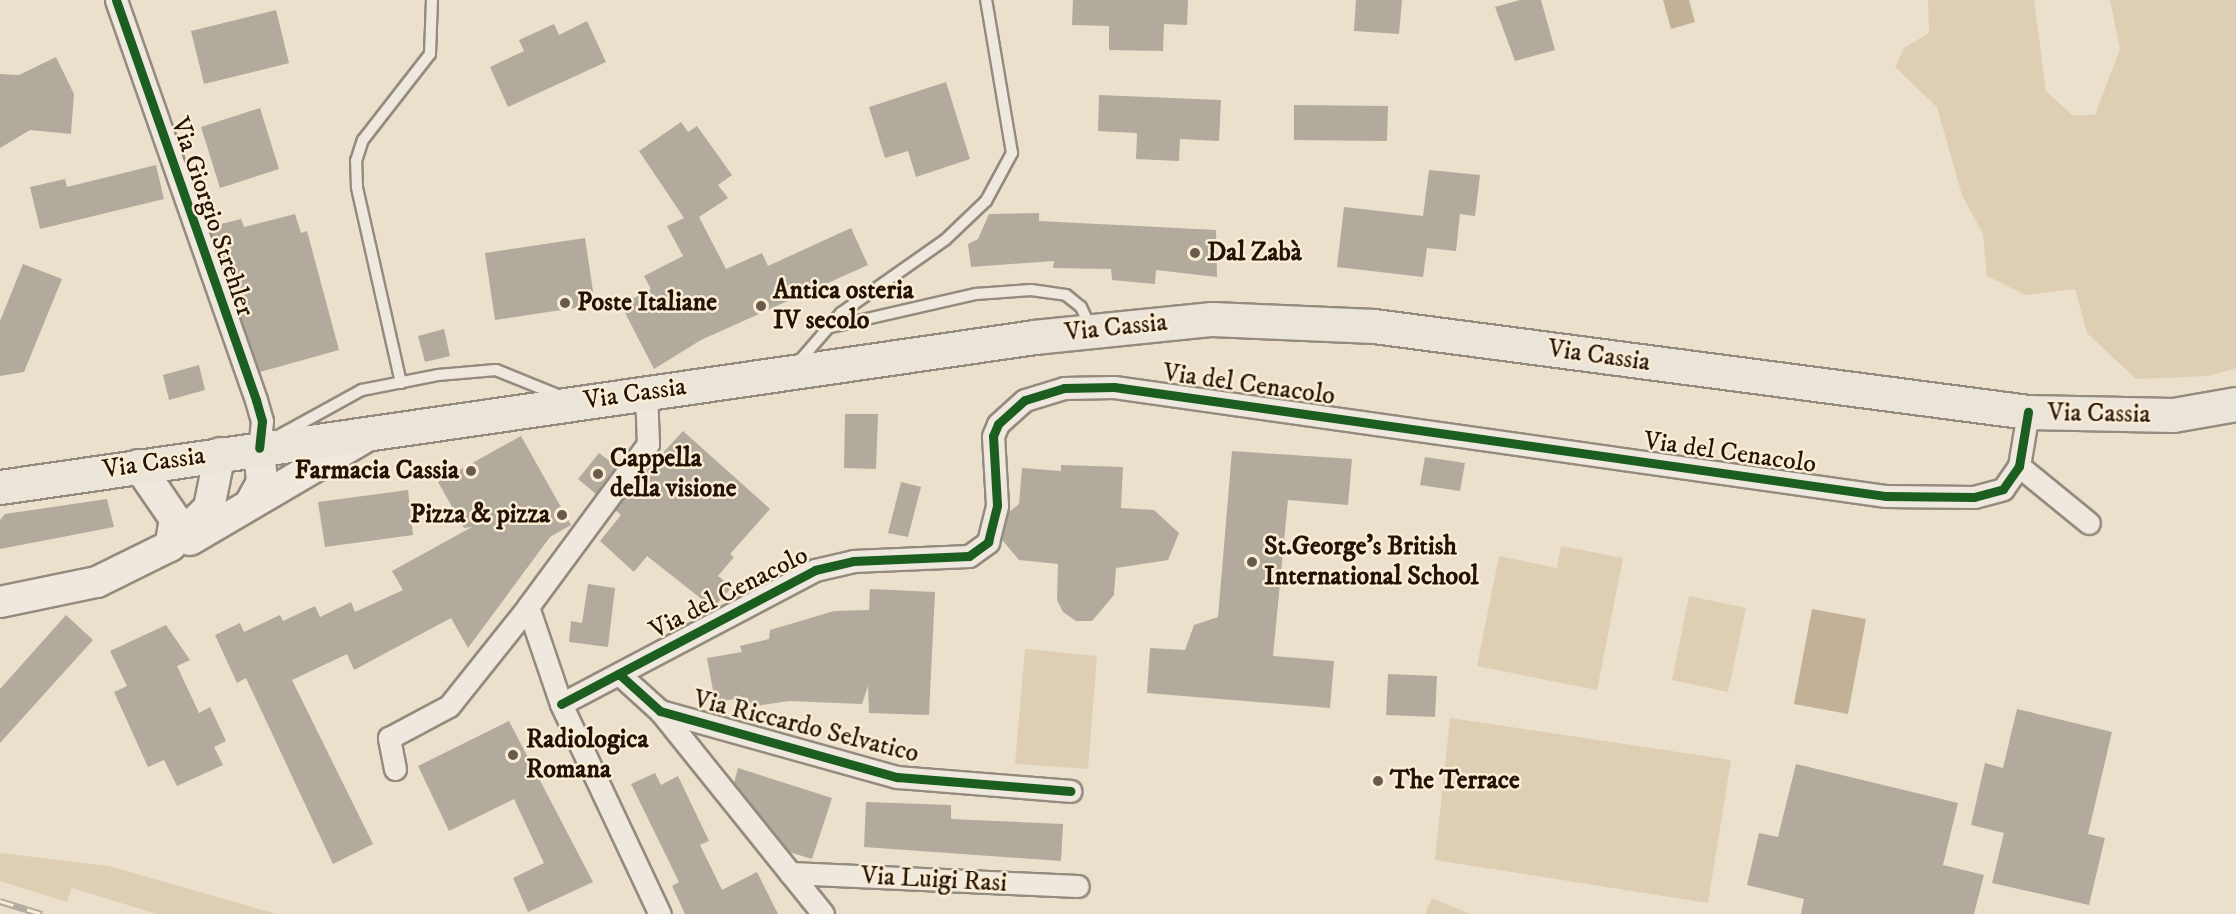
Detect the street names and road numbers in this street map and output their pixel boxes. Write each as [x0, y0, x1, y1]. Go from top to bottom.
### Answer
street label: Via Giorgio Strehler [163, 113, 261, 321]
street label: Via Cassia [1063, 307, 1169, 349]
street label: Via Cassia [1546, 333, 1652, 379]
street label: Via del Cenacolo [1161, 357, 1337, 413]
street label: Via Cassia [582, 371, 688, 417]
street label: Via Cassia [2047, 398, 2151, 430]
street label: Via del Cenacolo [1642, 425, 1818, 481]
street label: Via Cassia [101, 440, 207, 486]
street label: Via del Cenacolo [645, 540, 813, 646]
street label: Via Riccardo Selvatico [690, 684, 922, 770]
street label: Via Luigi Rasi [860, 861, 1008, 899]

